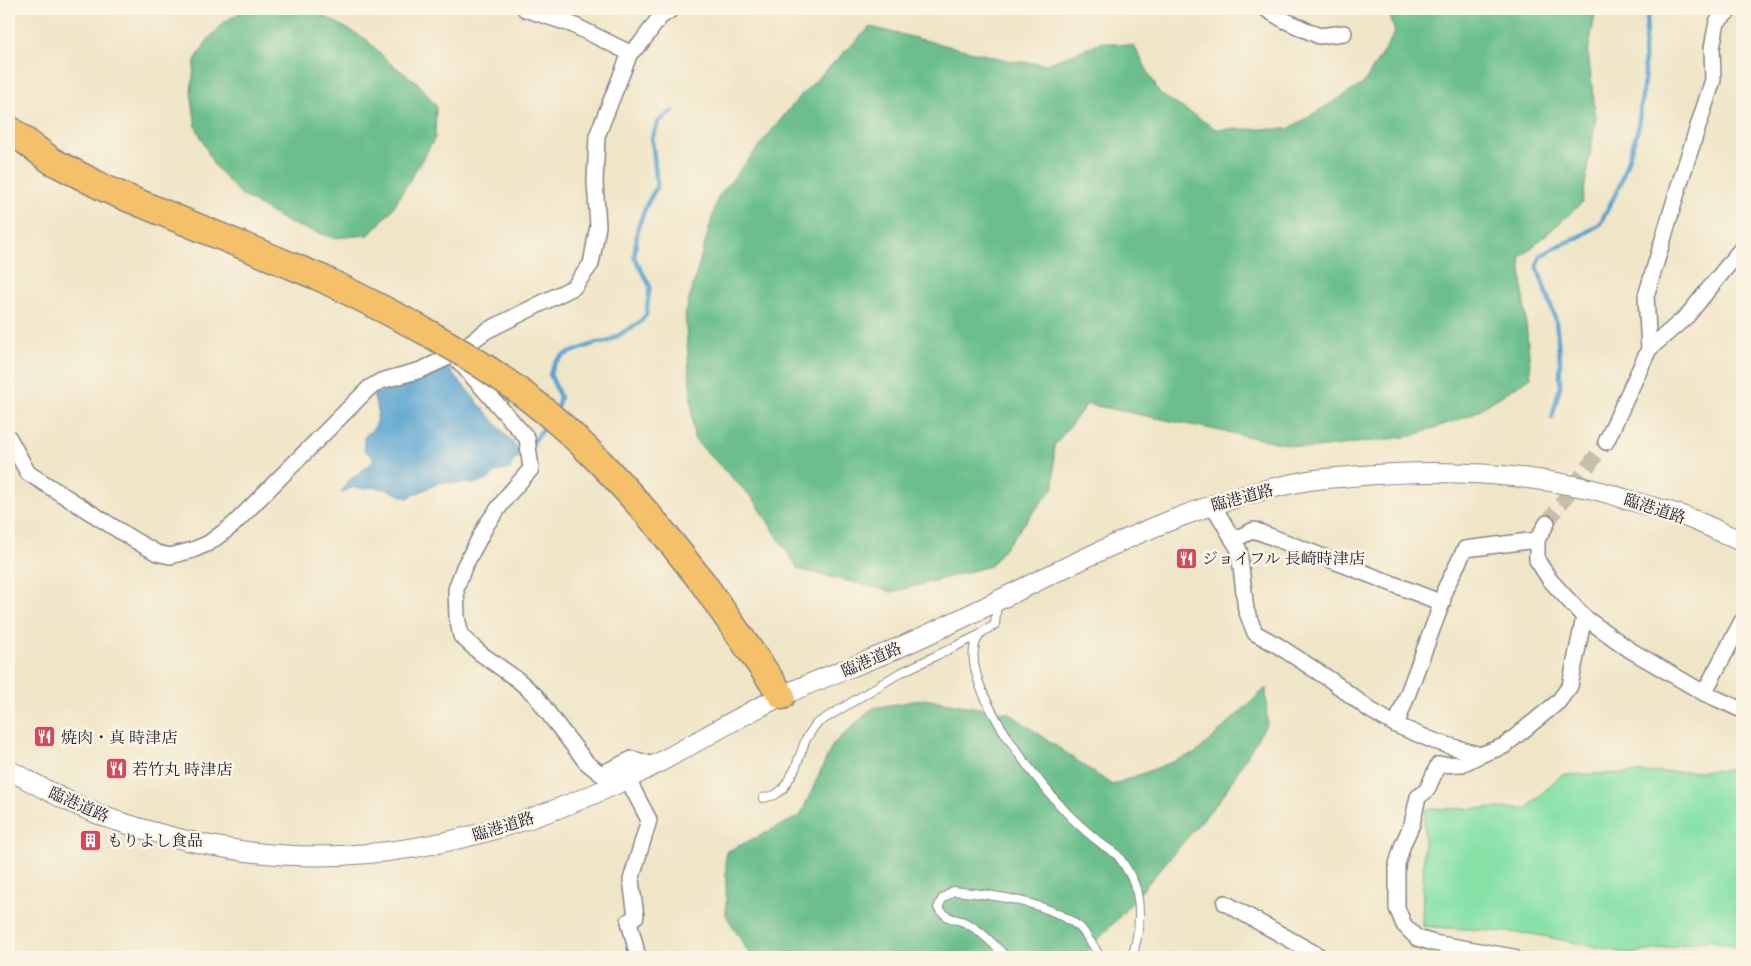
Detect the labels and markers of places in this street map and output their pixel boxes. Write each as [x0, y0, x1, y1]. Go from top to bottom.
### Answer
restaurant icon: ジョイフル 長崎時津店 [1174, 546, 1198, 570]
place label: ジョイフル 長崎時津店 [1202, 548, 1365, 570]
restaurant icon: 焼肉・真 時津店 [33, 725, 57, 749]
place label: 焼肉・真 時津店 [61, 727, 177, 749]
restaurant icon: 若竹丸 時津店 [104, 757, 128, 781]
place label: 若竹丸 時津店 [132, 759, 232, 781]
building icon: もりよし食品 [79, 828, 103, 852]
place label: もりよし食品 [107, 830, 203, 852]

